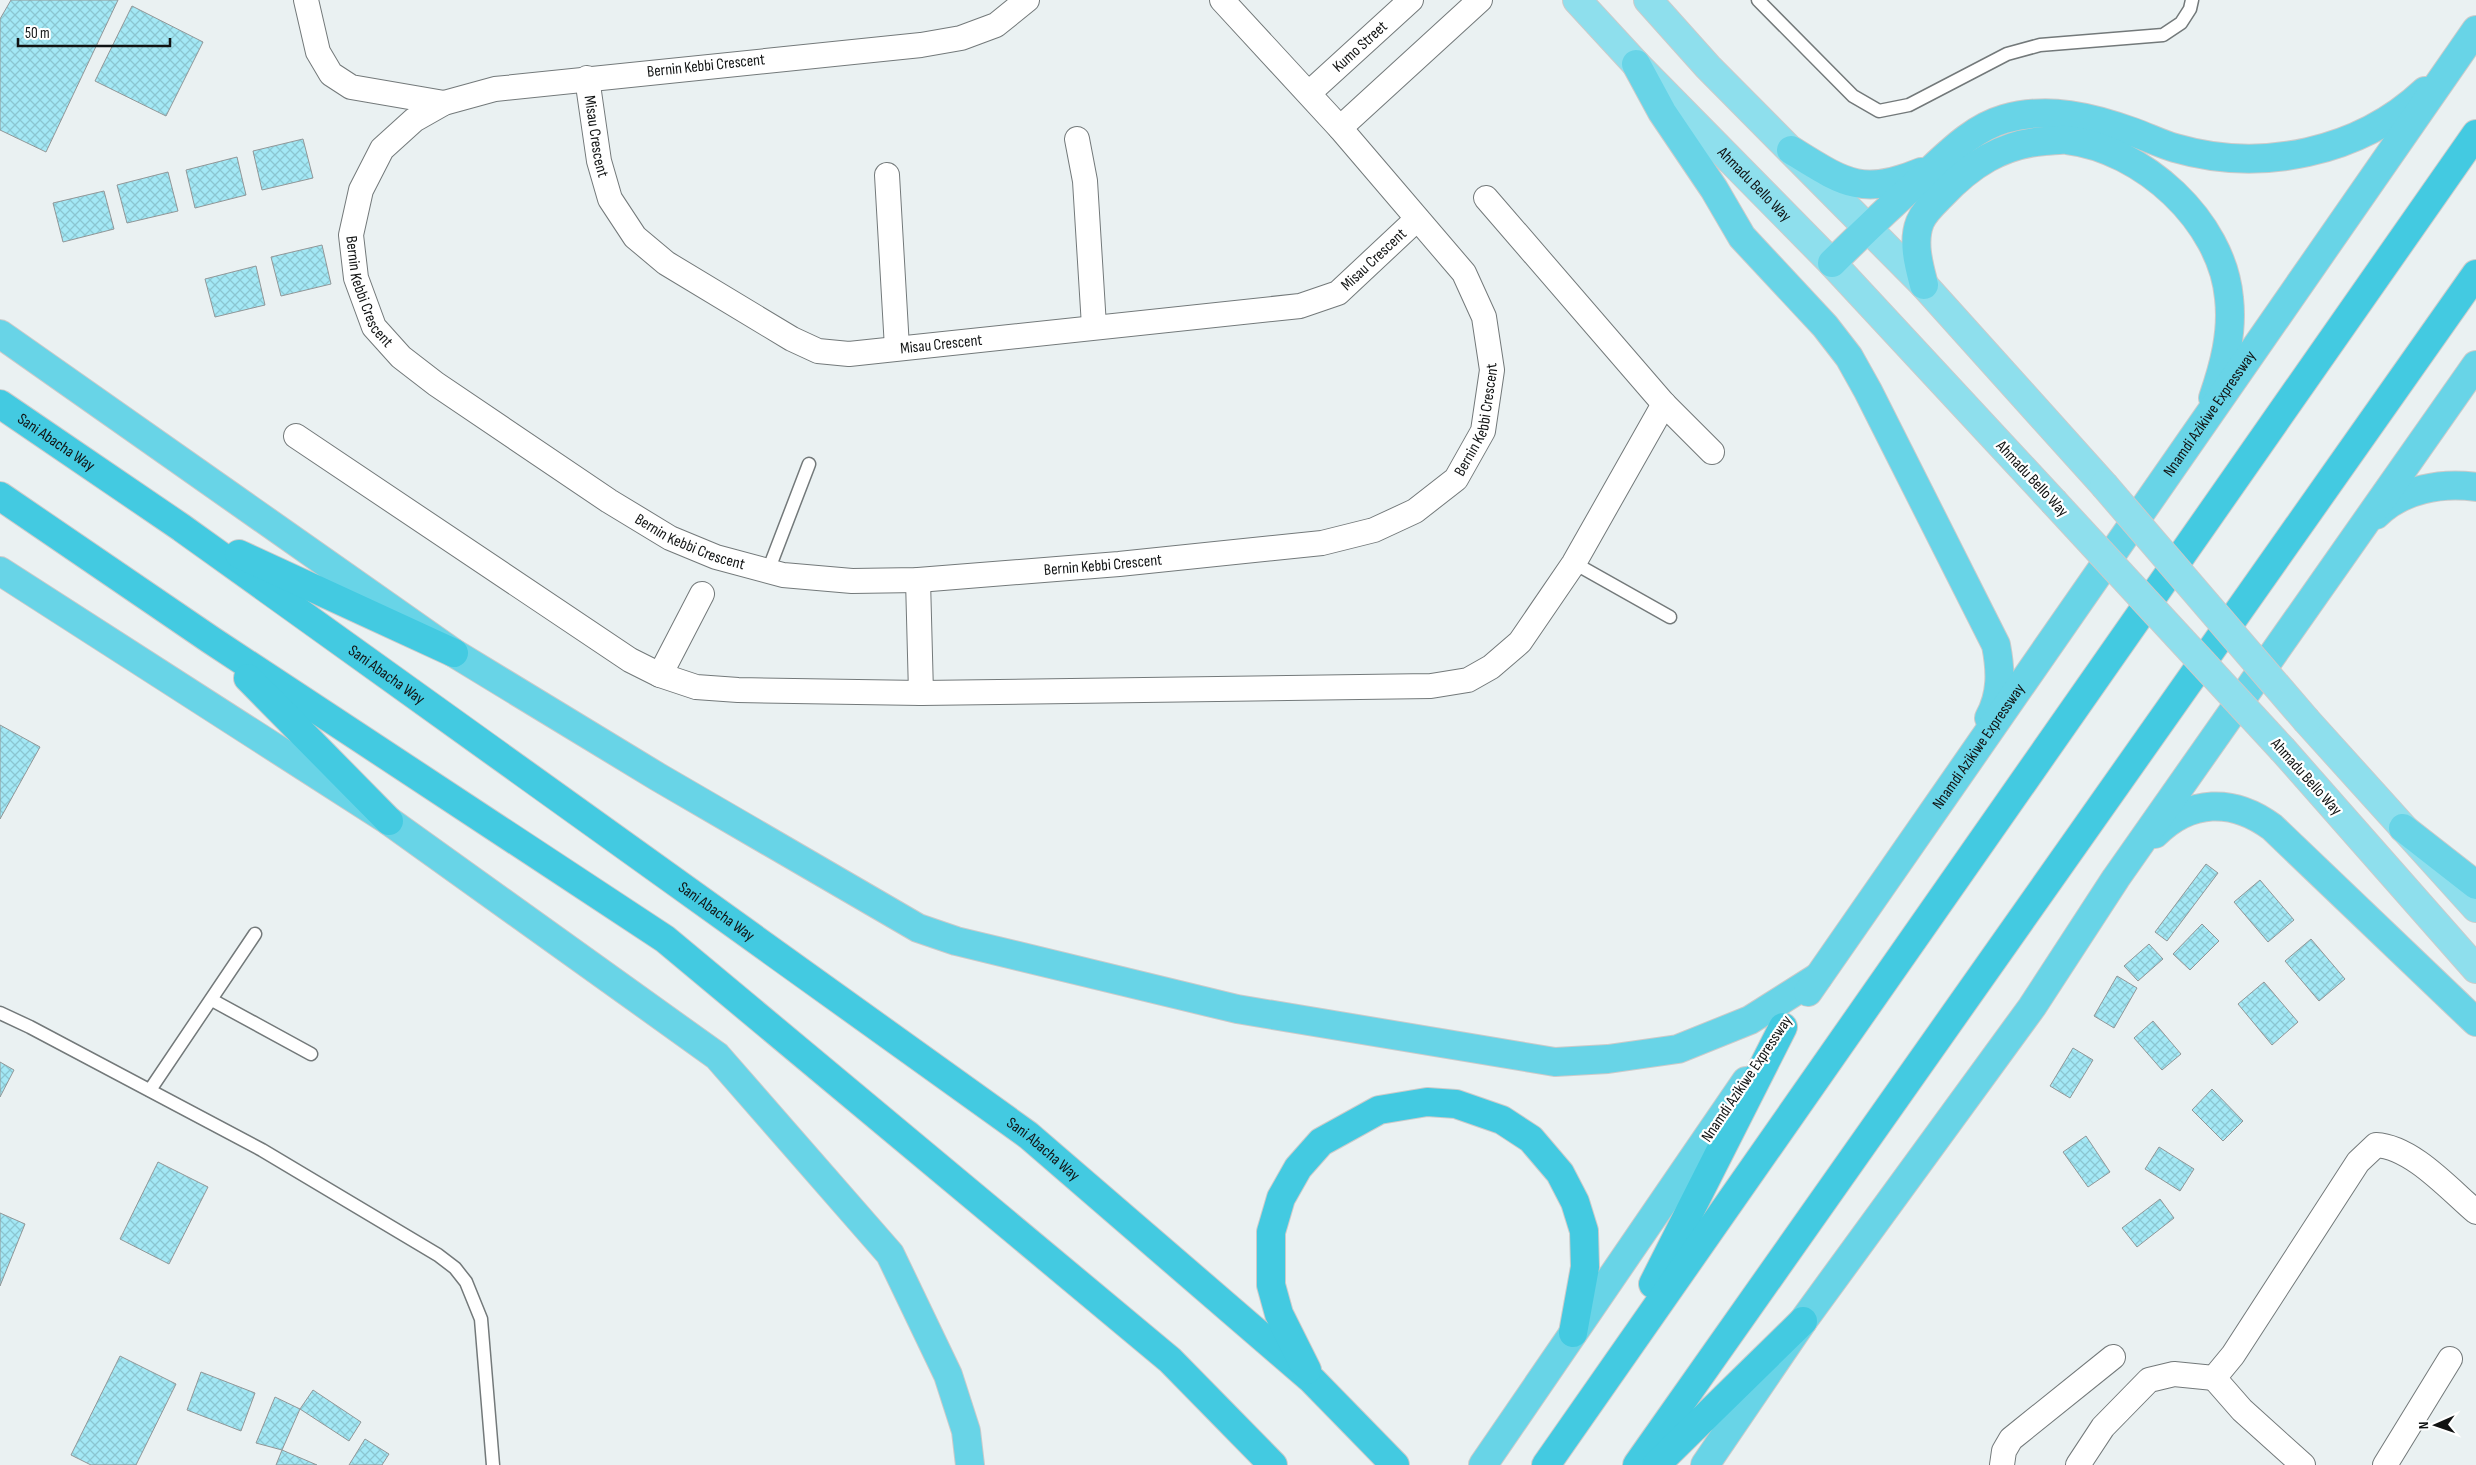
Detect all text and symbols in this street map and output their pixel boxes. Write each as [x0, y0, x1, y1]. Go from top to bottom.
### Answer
scale bar [18, 15, 170, 47]
street label: Kumo Street [1329, 17, 1391, 76]
text: 50 m [25, 24, 50, 43]
street label: Bernin Kebbi Crescent [646, 50, 766, 82]
street label: Misau Crescent [580, 94, 613, 179]
street label: Ahmadu Bello Way [1713, 142, 1795, 226]
street label: Misau Crescent [1337, 224, 1410, 295]
street label: Bernin Kebbi Crescent [342, 235, 397, 351]
street label: Misau Crescent [899, 330, 983, 358]
street label: Nnamdi Azikiwe Expressway [2159, 347, 2260, 480]
street label: Bernin Kebbi Crescent [1450, 362, 1502, 479]
street label: Sani Abacha Way [14, 409, 99, 475]
street label: Ahmadu Bello Way [1991, 436, 2072, 521]
street label: Bernin Kebbi Crescent [632, 510, 747, 574]
street label: Bernin Kebbi Crescent [1043, 550, 1163, 579]
street label: Sani Abacha Way [345, 641, 428, 709]
street label: Nnamdi Azikiwe Expressway [1928, 680, 2029, 813]
street label: Ahmadu Bello Way [2266, 734, 2346, 819]
street label: Sani Abacha Way [675, 878, 758, 945]
street label: Nnamdi Azikiwe Expressway [1698, 1012, 1796, 1146]
street label: Sani Abacha Way [1003, 1113, 1084, 1185]
north arrow [2411, 1400, 2461, 1450]
text: N [2415, 1421, 2432, 1429]

